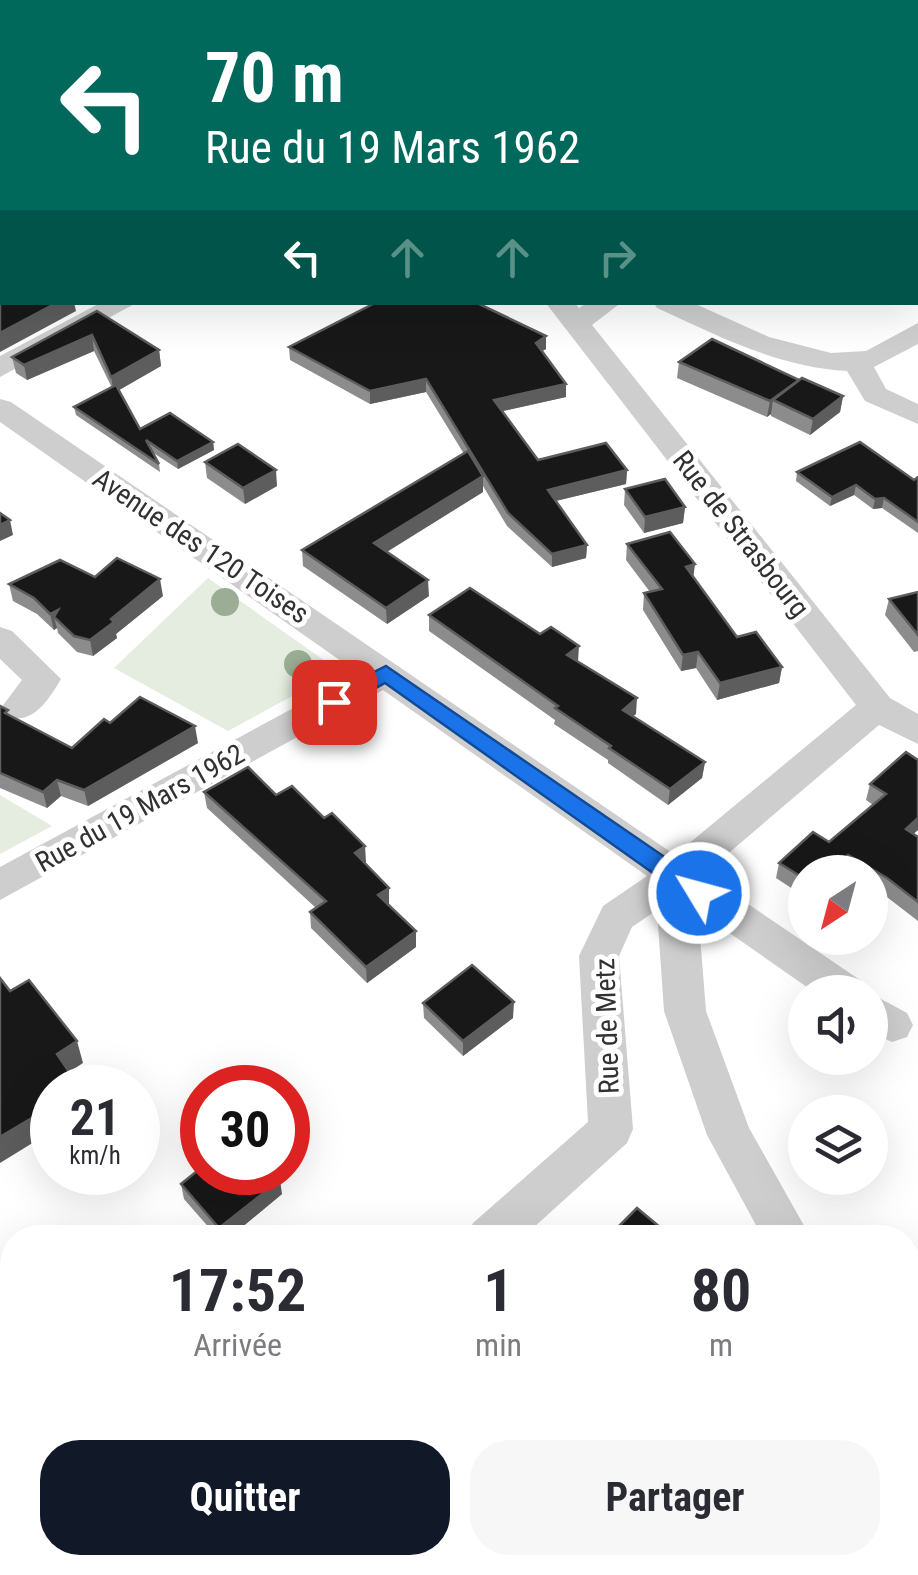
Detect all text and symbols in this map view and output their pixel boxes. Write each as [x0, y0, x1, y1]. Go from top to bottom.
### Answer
text: 70 m [205, 37, 344, 119]
icon: left [40, 40, 170, 170]
text: Rue du 19 Mars 1962 [205, 121, 580, 174]
icon: left [275, 230, 330, 285]
icon: ahead [380, 230, 435, 285]
icon: ahead [485, 230, 540, 285]
icon: right [590, 230, 645, 285]
street label: Rue de Strasbourg [666, 444, 816, 624]
street label: Avenue des 120 Toises [87, 462, 315, 630]
pin [292, 660, 377, 745]
icon: arrive [307, 675, 362, 730]
street label: Rue du 19 Mars 1962 [30, 737, 250, 879]
position arrow [647, 841, 751, 945]
north arrow [788, 855, 888, 955]
map controls [788, 855, 888, 1195]
street label: Rue de Metz [588, 957, 626, 1095]
button: sound [788, 975, 888, 1075]
speed limit sign: 30 [180, 1065, 310, 1195]
text: 21 [70, 1089, 120, 1147]
button: layers [788, 1095, 888, 1195]
text: km/h [69, 1141, 121, 1170]
text: 17:52 [169, 1255, 306, 1326]
text: 1 [483, 1255, 514, 1326]
text: 80 [691, 1255, 751, 1326]
text: Arrivée [193, 1326, 282, 1364]
text: min [475, 1326, 522, 1364]
text: m [709, 1326, 733, 1364]
button: Quitter [40, 1440, 450, 1555]
button: Partager [470, 1440, 880, 1555]

